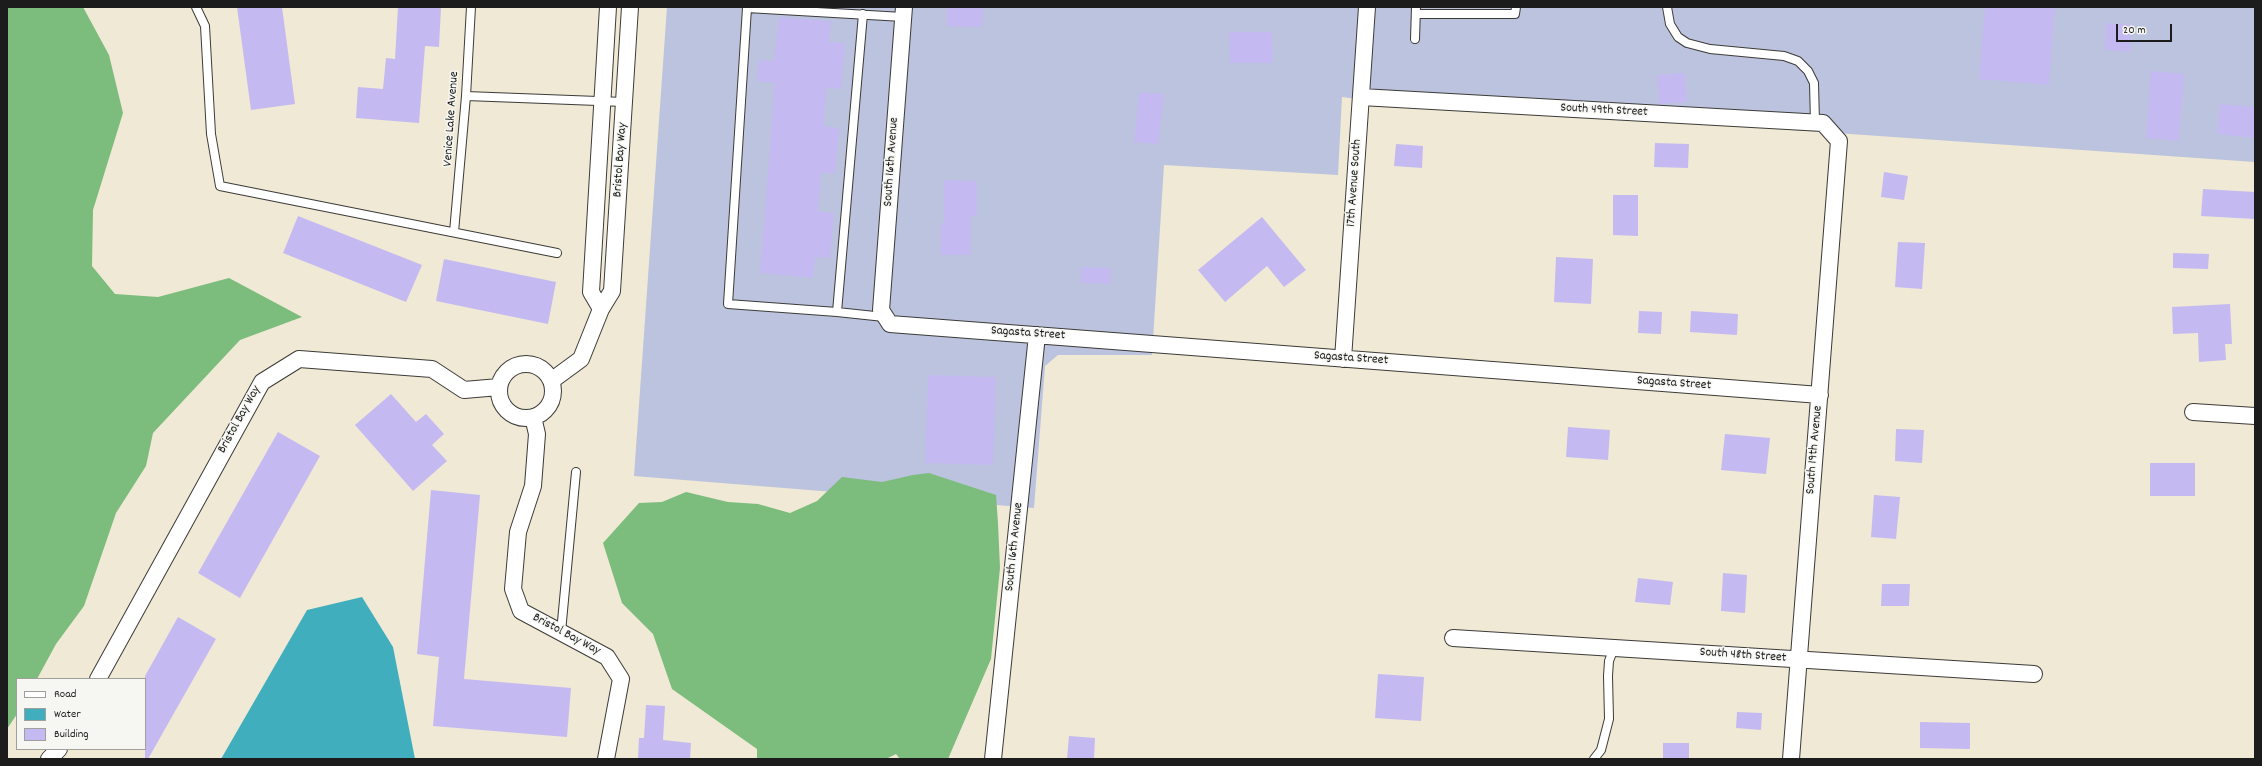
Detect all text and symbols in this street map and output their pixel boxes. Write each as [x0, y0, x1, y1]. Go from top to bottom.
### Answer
scale bar [2118, 16, 2174, 42]
text: 20 m [2123, 22, 2146, 39]
street label: Venice Lake Avenue [441, 71, 463, 167]
street label: South 49th Street [1560, 101, 1648, 121]
street label: South 16th Avenue [881, 117, 903, 207]
street label: Bristol Bay Way [611, 122, 631, 198]
street label: 17th Avenue South [1344, 139, 1366, 227]
street label: Sagasta Street [990, 324, 1066, 344]
street label: Sagasta Street [1313, 349, 1389, 369]
street label: Sagasta Street [1636, 374, 1712, 394]
street label: Bristol Bay Way [215, 384, 265, 456]
street label: South 19th Avenue [1803, 405, 1827, 495]
street label: South 16th Avenue [1003, 502, 1027, 592]
street label: Bristol Bay Way [529, 611, 603, 659]
street label: South 48th Street [1699, 645, 1787, 667]
legend [16, 678, 146, 750]
text: Road [54, 686, 76, 703]
text: Water [54, 706, 81, 723]
text: Building [54, 726, 89, 743]

